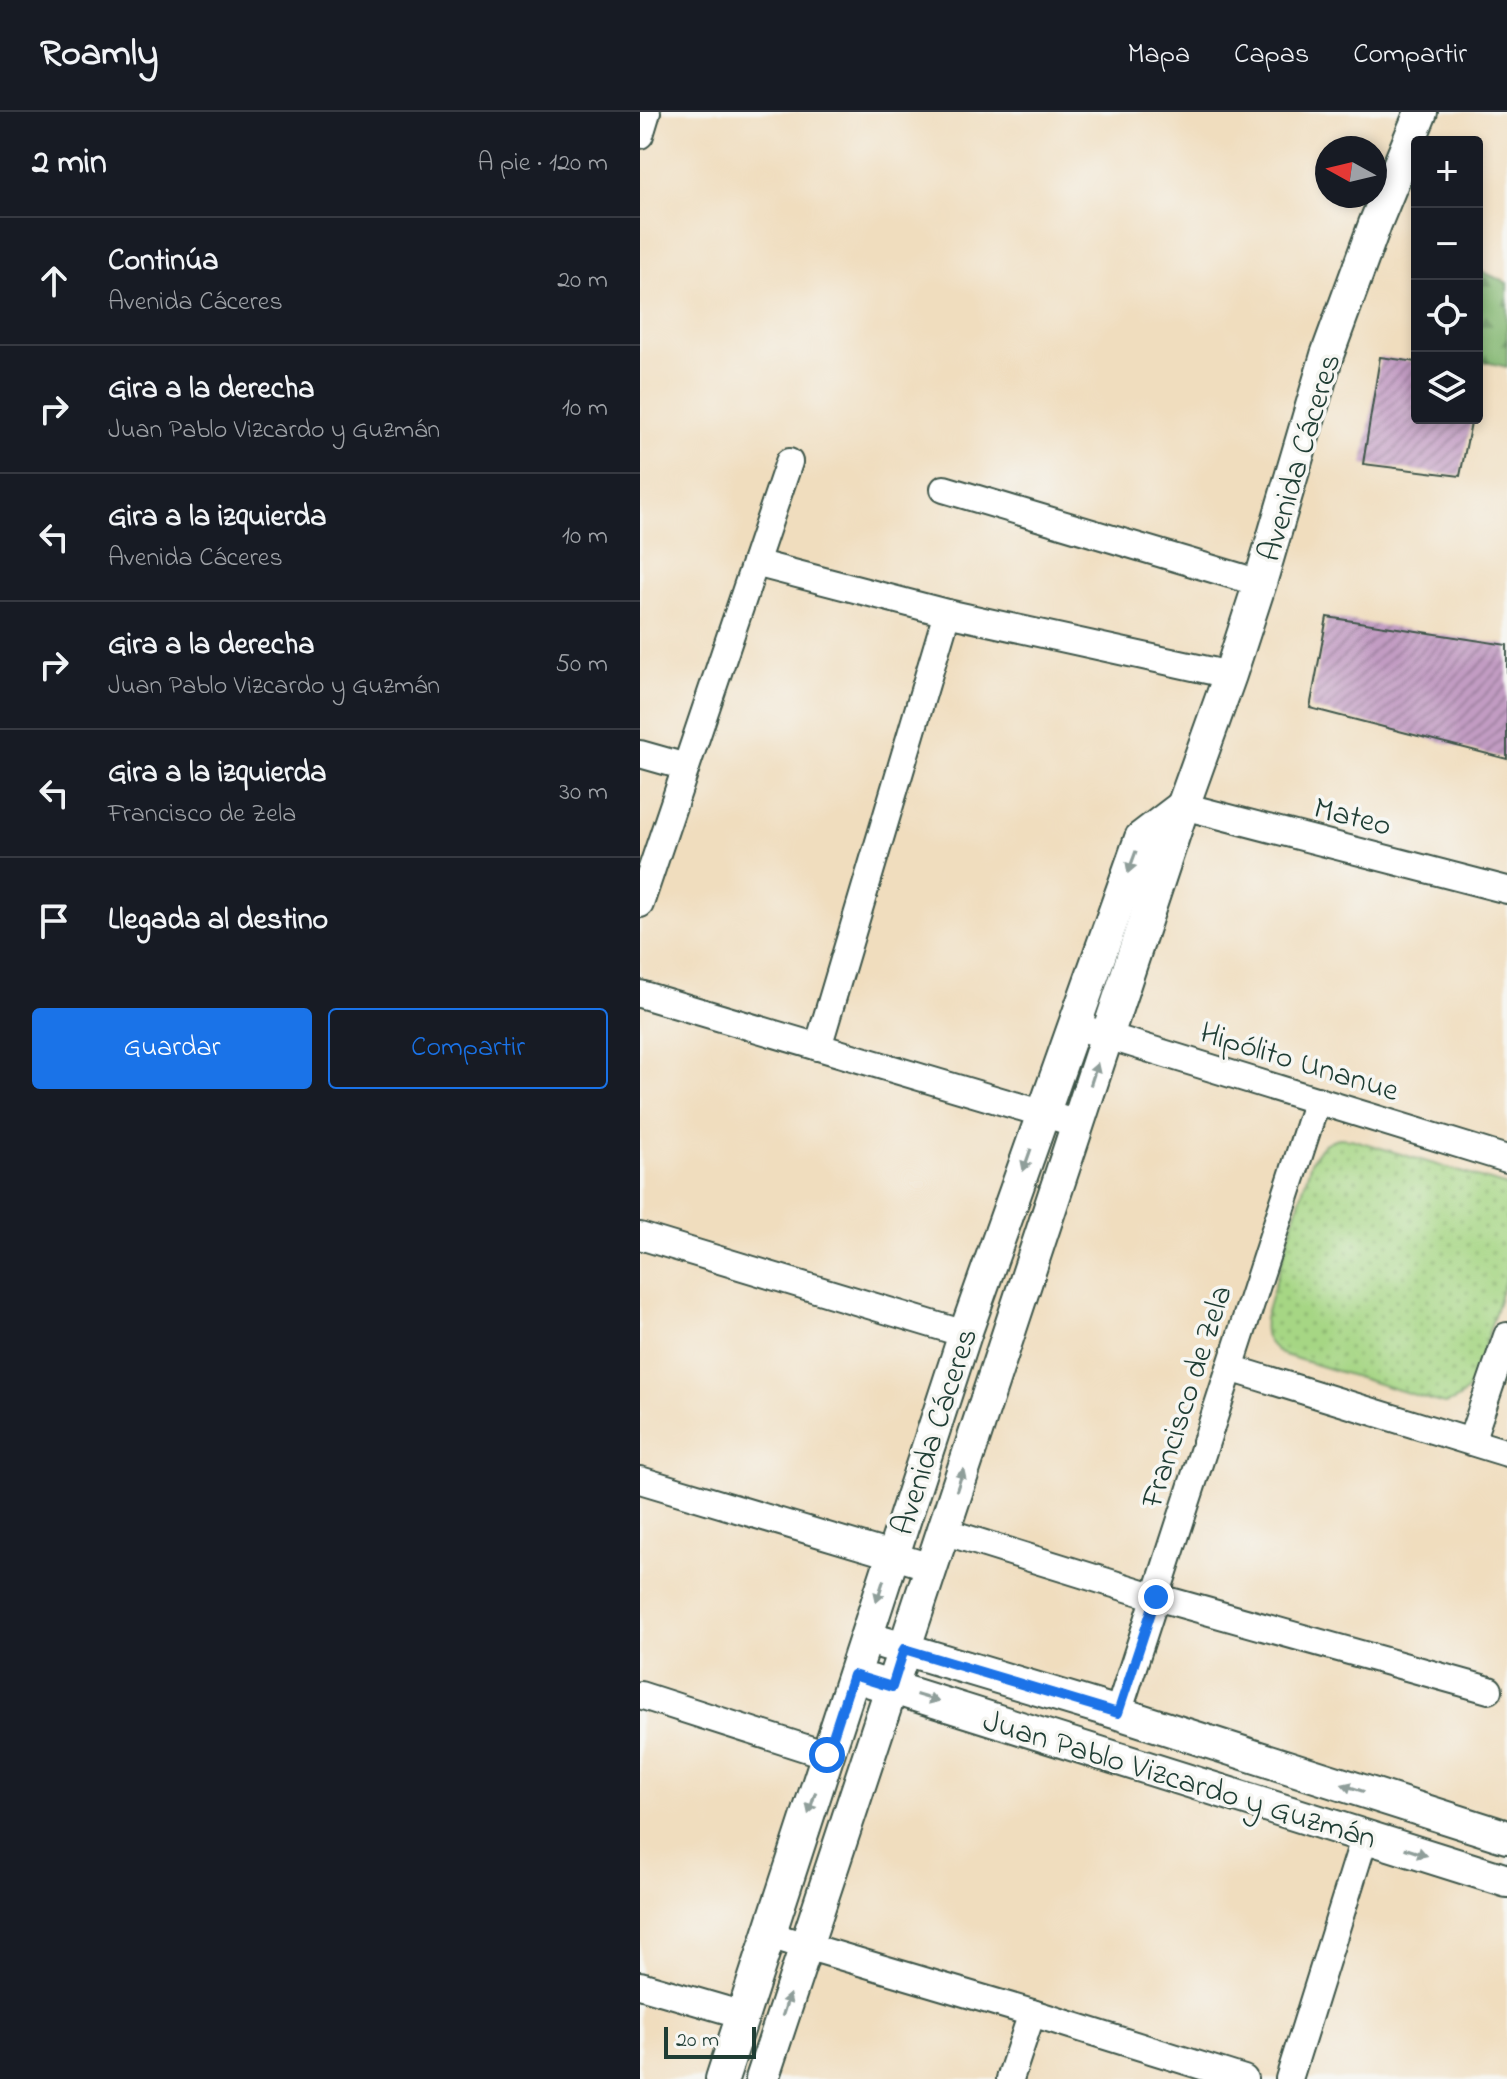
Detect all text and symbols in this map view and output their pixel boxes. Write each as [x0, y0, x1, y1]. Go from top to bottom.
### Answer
text: Roamly [40, 27, 158, 83]
text: Mapa [1128, 35, 1190, 76]
text: Capas [1234, 35, 1309, 76]
text: Compartir [1353, 35, 1467, 76]
north arrow [1315, 136, 1387, 208]
map controls [1411, 136, 1483, 424]
button: + [1411, 136, 1483, 208]
text: 2 min [32, 139, 107, 189]
text: A pie · 120 m [477, 145, 608, 183]
button: − [1411, 208, 1483, 280]
text: Continúa [108, 240, 218, 284]
icon: ahead [32, 259, 76, 303]
text: 20 m [557, 262, 608, 300]
button: locate [1411, 280, 1483, 352]
text: Avenida Cáceres [108, 284, 283, 322]
street label: Avenida Cáceres [1247, 348, 1355, 568]
button: layers [1411, 352, 1483, 424]
text: Gira a la derecha [108, 368, 314, 412]
icon: right [32, 387, 76, 431]
text: 10 m [562, 390, 608, 428]
text: Juan Pablo Vizcardo y Guzmán [108, 412, 440, 450]
text: Gira a la izquierda [108, 496, 326, 540]
icon: left [32, 515, 76, 559]
text: 10 m [562, 518, 608, 556]
text: Avenida Cáceres [108, 540, 283, 578]
text: Gira a la derecha [108, 624, 314, 668]
icon: right [32, 643, 76, 687]
text: 50 m [555, 646, 608, 684]
text: Juan Pablo Vizcardo y Guzmán [108, 668, 440, 706]
text: Gira a la izquierda [108, 752, 326, 796]
icon: left [32, 771, 76, 815]
text: 30 m [559, 774, 608, 812]
street label: Mateo [1308, 786, 1396, 851]
text: Francisco de Zela [108, 796, 296, 834]
one-way arrow [1126, 850, 1138, 874]
icon: arrive [32, 899, 76, 943]
text: Llegada al destino [108, 899, 328, 943]
button: Guardar [32, 1008, 312, 1089]
button: Compartir [328, 1008, 608, 1089]
street label: Hipólito Unanue [1194, 1011, 1405, 1116]
one-way arrow [1089, 1061, 1101, 1085]
one-way arrow [1020, 1148, 1033, 1172]
street label: Francisco de Zela [1130, 1280, 1246, 1515]
street label: Avenida Cáceres [881, 1323, 992, 1542]
one-way arrow [955, 1468, 967, 1492]
route end [1138, 1579, 1174, 1615]
one-way arrow [873, 1580, 886, 1604]
one-way arrow [916, 1693, 940, 1705]
street label: Juan Pablo Vizcardo y Guzmán [977, 1699, 1381, 1864]
route start [809, 1737, 845, 1773]
one-way arrow [1340, 1781, 1364, 1794]
one-way arrow [805, 1791, 817, 1815]
one-way arrow [1404, 1846, 1428, 1859]
one-way arrow [781, 1993, 793, 2017]
scale bar [664, 2023, 756, 2059]
text: 20 m [676, 2025, 719, 2057]

